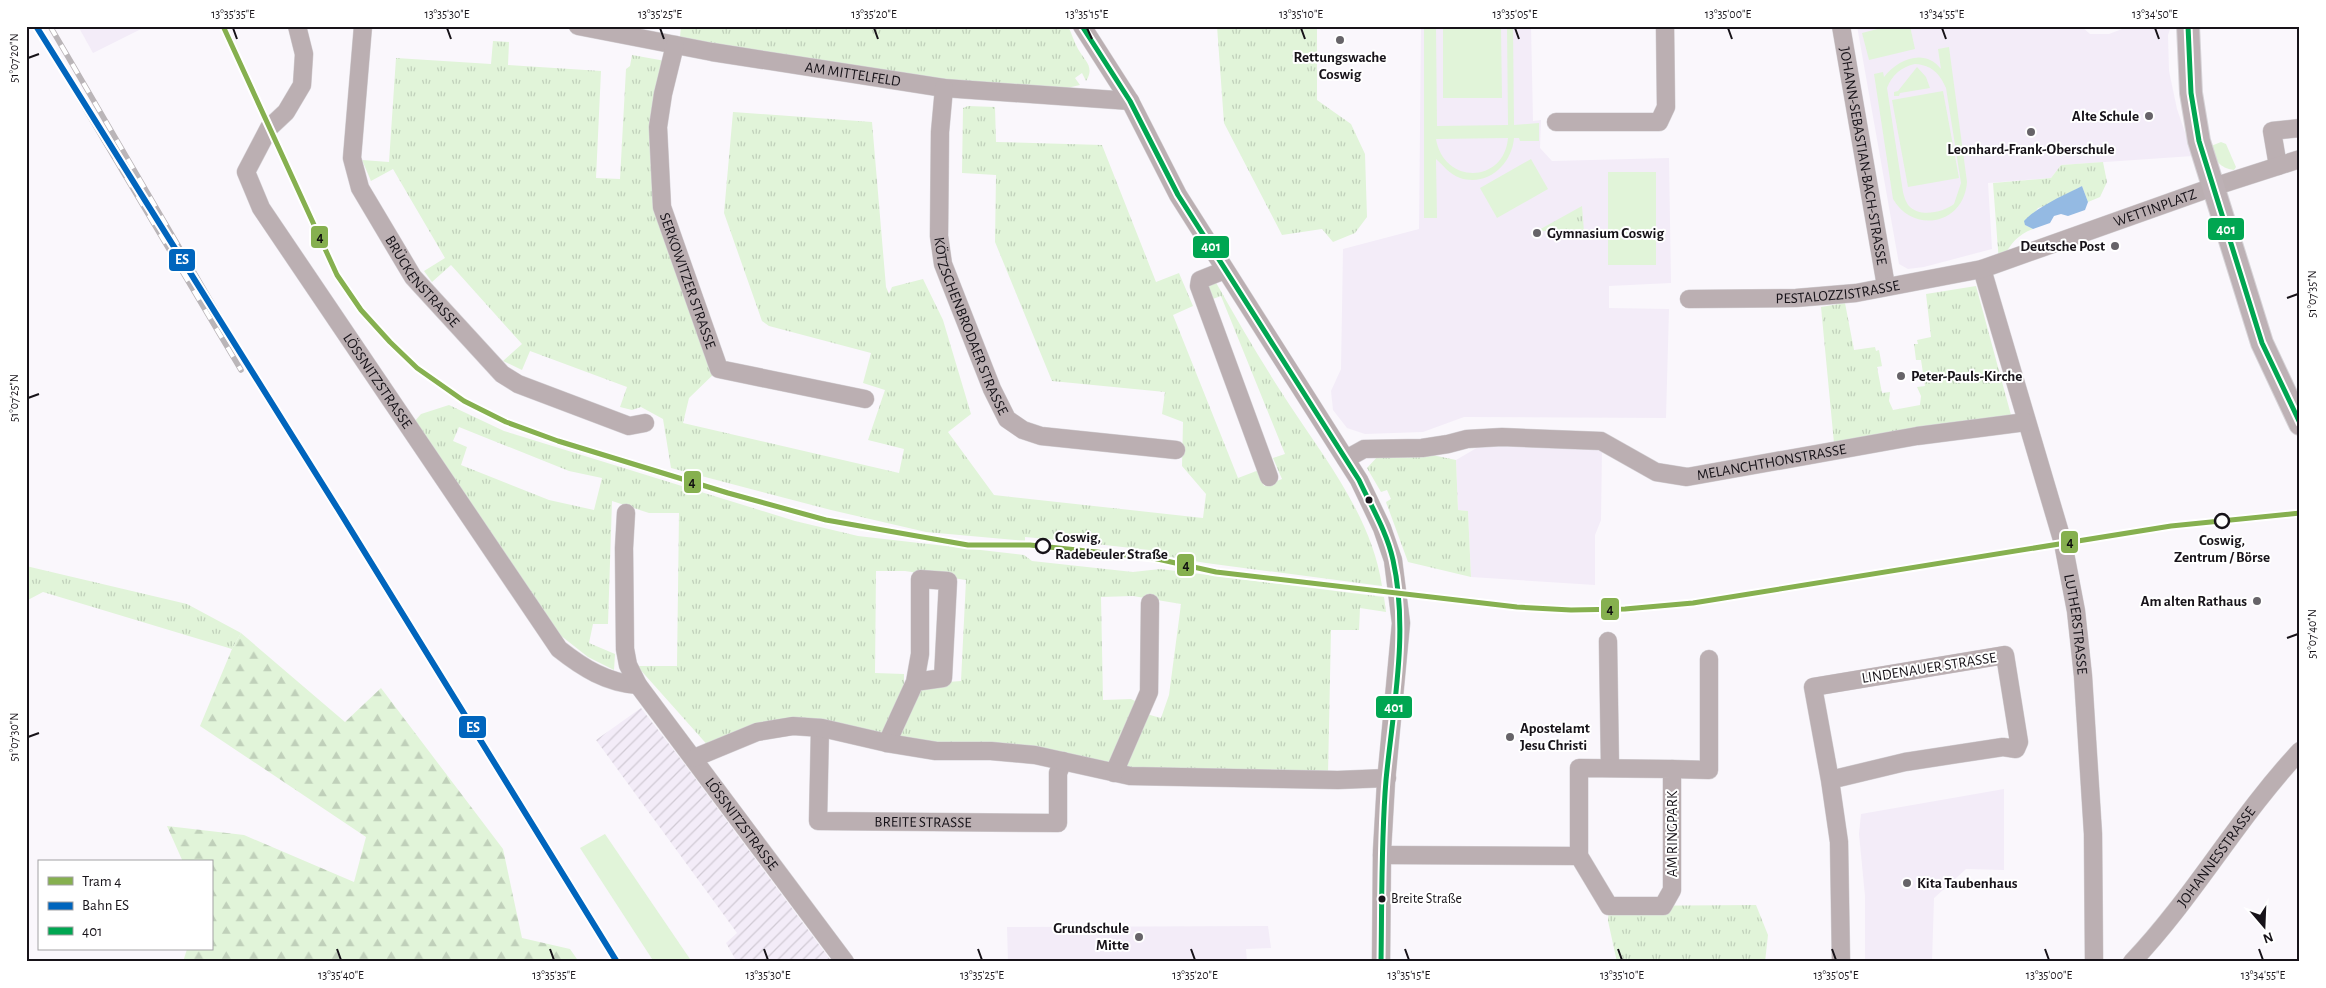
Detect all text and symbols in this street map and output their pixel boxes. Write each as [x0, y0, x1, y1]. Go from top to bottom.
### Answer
text: 13°35'35"E [211, 8, 255, 20]
text: 13°35'30"E [425, 8, 470, 20]
text: 13°35'25"E [638, 8, 682, 20]
text: 13°35'20"E [851, 8, 897, 20]
text: 13°35'15"E [1066, 8, 1109, 20]
text: 13°35'10"E [1279, 8, 1323, 20]
text: 13°35'05"E [1492, 8, 1538, 20]
text: 13°35'00"E [1705, 8, 1751, 20]
text: 13°34'55"E [1920, 8, 1964, 20]
text: 13°34'50"E [2132, 8, 2178, 20]
text: 51°07'20"N [8, 33, 20, 83]
marker: Rettungswache Coswig [1334, 34, 1346, 46]
street label: JOHANN-SEBASTIAN-BACH-STRASSE [1837, 46, 1890, 266]
place label: Rettungswache Coswig [1294, 50, 1386, 82]
street label: AM MITTELFELD [804, 59, 902, 89]
place label: Alte Schule [2072, 109, 2139, 124]
marker: Alte Schule [2143, 110, 2155, 122]
marker: Leonhard-Frank-Oberschule [2025, 126, 2037, 138]
place label: Leonhard-Frank-Oberschule [1947, 142, 2115, 157]
street label: WETTINPLATZ [2112, 186, 2198, 229]
street label: SERKOWITZER STRASSE [657, 211, 719, 351]
line badge: 401 [2207, 217, 2245, 241]
text: 401 [2216, 223, 2236, 237]
line badge: 4 [310, 225, 329, 249]
place label: Gymnasium Coswig [1547, 226, 1664, 241]
marker: Gymnasium Coswig [1531, 227, 1543, 239]
text: 4 [316, 231, 324, 245]
street label: BRÜCKENSTRASSE [383, 233, 462, 330]
line badge: 401 [1192, 235, 1230, 259]
street label: KÖTZSCHENBRODAER STRASSE [932, 236, 1011, 417]
place label: Deutsche Post [2020, 239, 2105, 254]
text: 401 [1201, 240, 1221, 254]
marker: Deutsche Post [2109, 240, 2121, 252]
line badge: ES [168, 248, 196, 272]
text: ES [175, 253, 189, 267]
text: 51°07'35"N [2306, 270, 2318, 318]
street label: PESTALOZZISTRASSE [1776, 277, 1901, 306]
street label: LÖSSNITZSTRASSE [340, 331, 415, 431]
place label: Peter-Pauls-Kirche [1911, 369, 2022, 384]
marker: Peter-Pauls-Kirche [1895, 370, 1907, 382]
text: 51°07'25"N [8, 374, 20, 422]
street label: MELANCHTHONSTRASSE [1695, 441, 1847, 483]
line badge: 4 [683, 470, 702, 494]
text: 4 [688, 476, 696, 490]
unlabelled marker [1364, 495, 1374, 505]
marker: Coswig, Zentrum / Börse [2214, 513, 2230, 529]
place label: Coswig, Radebeuler Straße [1055, 530, 1168, 562]
line badge: 4 [2060, 530, 2079, 554]
place label: Coswig, Zentrum / Börse [2174, 533, 2270, 565]
text: 4 [2066, 536, 2074, 550]
marker: Coswig, Radebeuler Straße [1035, 538, 1051, 554]
line badge: 4 [1176, 553, 1195, 577]
text: 4 [1182, 559, 1190, 573]
street label: LUTHERSTRASSE [2062, 573, 2090, 675]
place label: Am alten Rathaus [2141, 594, 2247, 609]
marker: Am alten Rathaus [2251, 595, 2263, 607]
line badge: 4 [1600, 597, 1620, 621]
text: 4 [1606, 603, 1614, 617]
text: 51°07'40"N [2306, 609, 2318, 659]
street label: LINDENAUER STRASSE [1861, 650, 1997, 686]
line badge: 401 [1375, 695, 1413, 719]
text: 401 [1384, 701, 1404, 715]
text: 51°07'30"N [8, 713, 20, 761]
line badge: ES [458, 715, 487, 739]
text: ES [466, 721, 480, 735]
place label: Apostelamt Jesu Christi [1520, 721, 1590, 753]
marker: Apostelamt Jesu Christi [1504, 731, 1516, 743]
street label: LÖSSNITZSTRASSE [702, 775, 781, 873]
street label: AM RINGPARK [1665, 790, 1680, 877]
street label: JOHANNESSTRASSE [2174, 804, 2258, 909]
street label: BREITE STRASSE [874, 814, 972, 830]
legend [38, 860, 212, 950]
text: Tram 4 [82, 874, 122, 889]
place label: Kita Taubenhaus [1917, 876, 2018, 891]
marker: Kita Taubenhaus [1901, 877, 1913, 889]
place label: Breite Straße [1391, 892, 1462, 906]
marker: Breite Straße [1377, 894, 1387, 904]
text: Bahn ES [82, 898, 129, 913]
north arrow [2238, 900, 2288, 950]
place label: Grundschule Mitte [1053, 921, 1129, 953]
text: 401 [82, 924, 102, 939]
text: N [2261, 929, 2275, 946]
marker: Grundschule Mitte [1133, 931, 1145, 943]
text: 13°35'40"E [318, 969, 364, 981]
text: 13°35'35"E [532, 969, 576, 981]
text: 13°35'30"E [746, 969, 791, 981]
text: 13°35'25"E [960, 969, 1004, 981]
text: 13°35'20"E [1172, 969, 1218, 981]
text: 13°35'15"E [1388, 969, 1431, 981]
text: 13°35'10"E [1600, 969, 1644, 981]
text: 13°35'05"E [1813, 969, 1859, 981]
text: 13°35'00"E [2026, 969, 2072, 981]
text: 13°34'55"E [2241, 969, 2285, 981]

